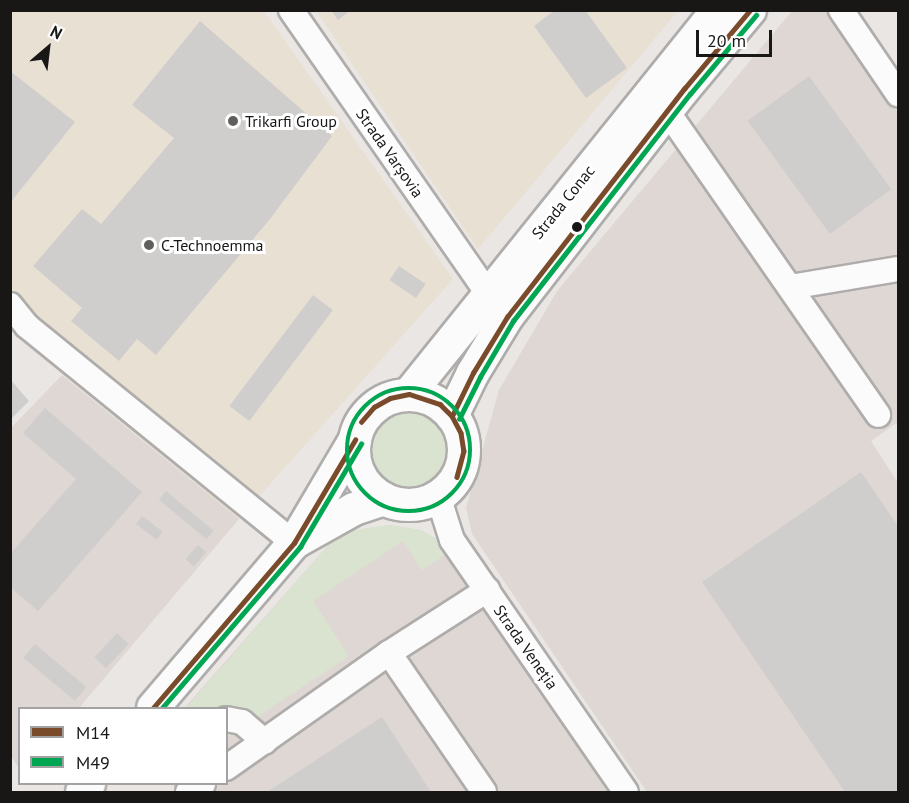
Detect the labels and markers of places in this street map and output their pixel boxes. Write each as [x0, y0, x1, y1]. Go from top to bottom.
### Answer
place label: Trikarfi Group [245, 111, 337, 131]
marker: Trikarfi Group [226, 114, 240, 128]
unlabelled marker [571, 221, 583, 233]
place label: C-Technoemma [161, 235, 263, 255]
marker: C-Technoemma [142, 238, 156, 252]

